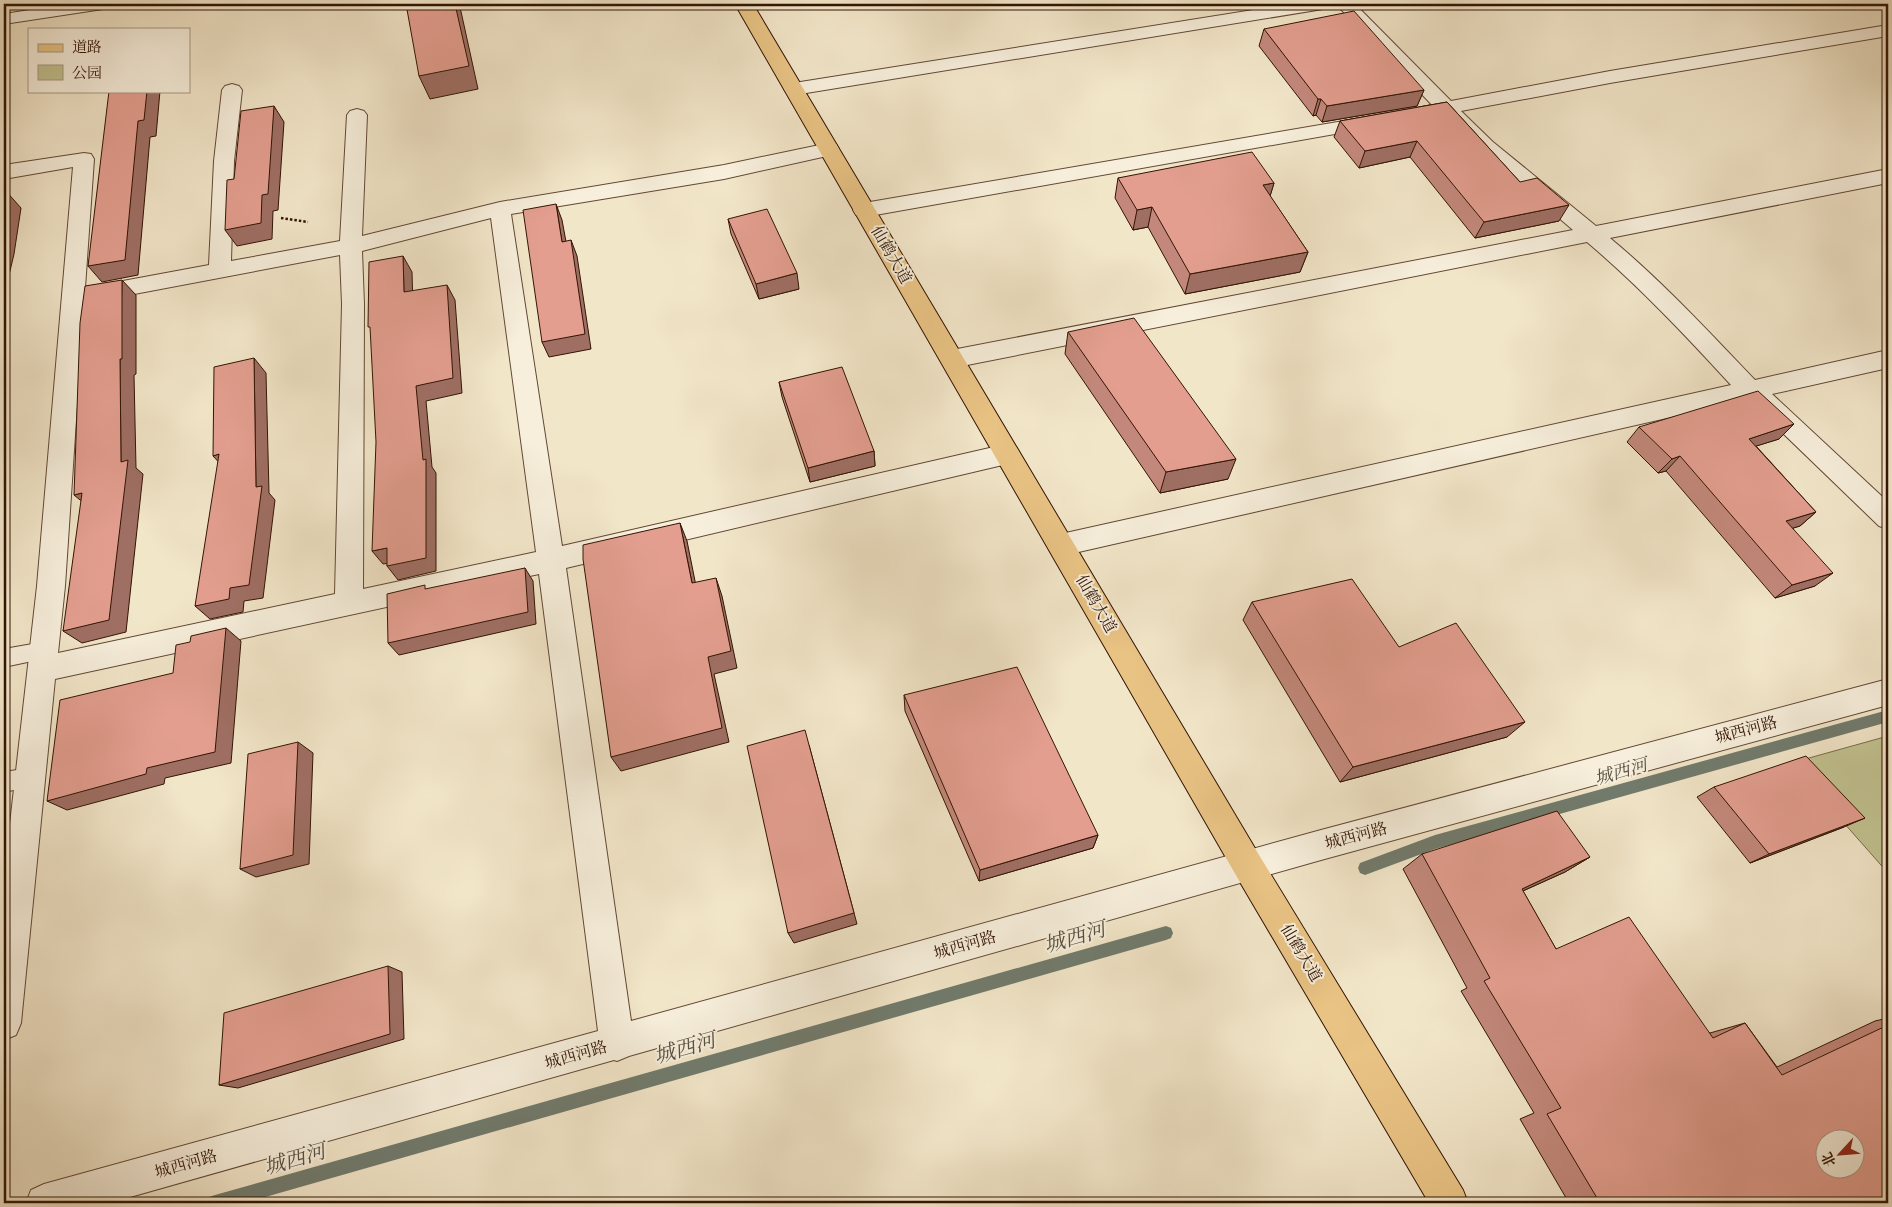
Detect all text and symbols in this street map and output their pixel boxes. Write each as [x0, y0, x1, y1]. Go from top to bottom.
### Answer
legend [28, 28, 190, 92]
text: 道路 [72, 38, 102, 57]
text: 公园 [72, 64, 102, 83]
street label: 仙鹤大道 [866, 222, 916, 288]
street label: 仙鹤大道 [1071, 571, 1121, 637]
street label: 城西河路 [1712, 712, 1780, 748]
water label: 城西河 [1592, 753, 1653, 790]
street label: 城西河路 [1322, 818, 1390, 854]
water label: 城西河 [1041, 916, 1113, 959]
street label: 仙鹤大道 [1276, 920, 1326, 986]
street label: 城西河路 [931, 927, 999, 963]
water label: 城西河 [651, 1027, 723, 1070]
street label: 城西河路 [542, 1037, 610, 1073]
north arrow [1814, 1130, 1864, 1180]
water label: 城西河 [261, 1138, 333, 1181]
street label: 城西河路 [152, 1146, 220, 1182]
text: 北 [1818, 1149, 1840, 1169]

